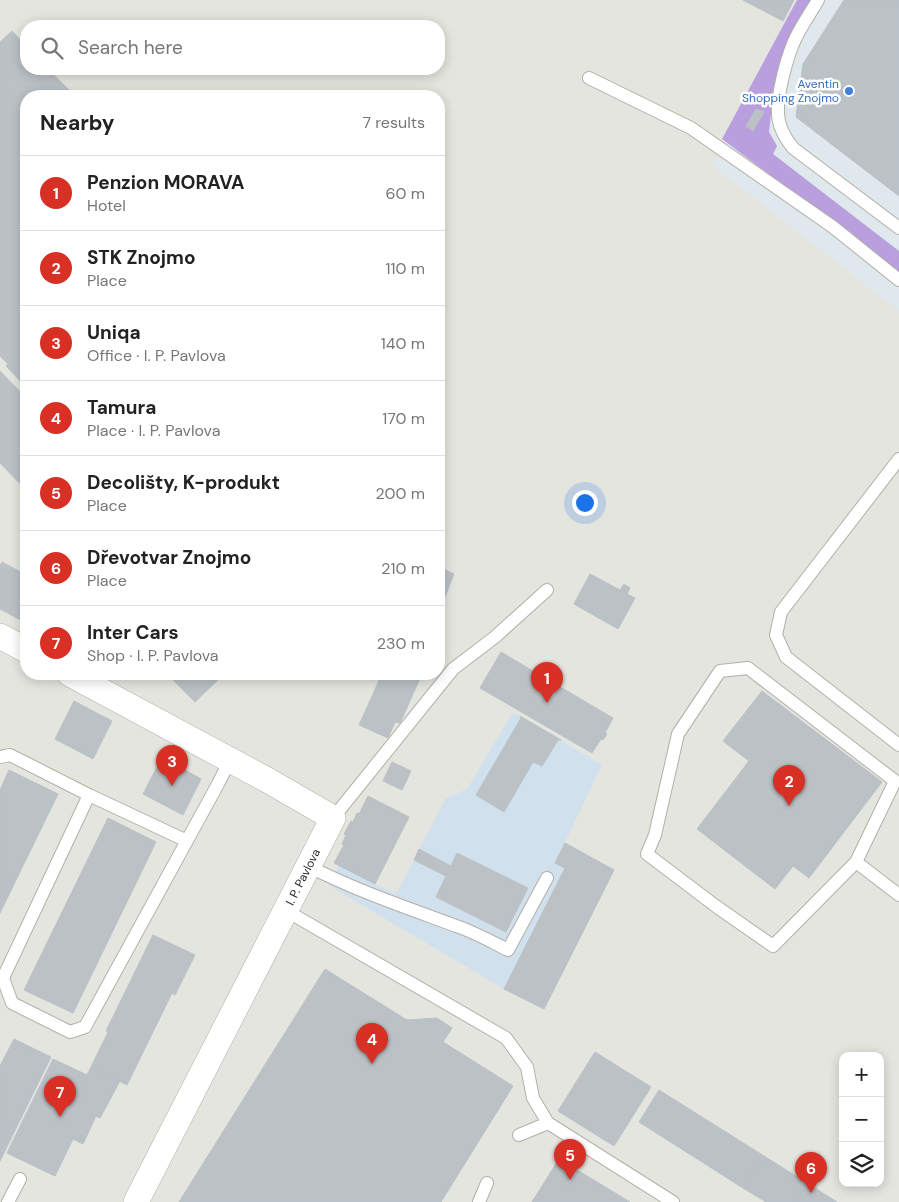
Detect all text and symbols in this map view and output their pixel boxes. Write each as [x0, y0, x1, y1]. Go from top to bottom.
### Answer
search box [20, 20, 445, 75]
icon: search [38, 34, 66, 62]
text: Search here [78, 35, 183, 60]
place label: Aventin Shopping Znojmo [742, 76, 839, 106]
marker: Aventin Shopping Znojmo [843, 85, 855, 97]
text: Nearby [40, 109, 114, 137]
text: 7 results [362, 112, 425, 133]
text: Penzion MORAVA [87, 170, 244, 195]
text: 1 [53, 183, 59, 204]
text: 60 m [385, 183, 425, 204]
text: Hotel [87, 195, 126, 216]
text: STK Znojmo [87, 245, 196, 270]
text: 2 [51, 258, 61, 279]
text: 110 m [386, 258, 425, 279]
text: Place [87, 270, 127, 291]
text: Uniqa [87, 320, 141, 345]
text: 3 [51, 333, 61, 354]
text: 140 m [381, 333, 425, 354]
text: Office · I. P. Pavlova [87, 345, 226, 366]
text: Tamura [87, 395, 156, 420]
text: 4 [51, 408, 61, 429]
text: 170 m [382, 408, 425, 429]
text: Place · I. P. Pavlova [87, 420, 220, 441]
text: Decolišty, K-produkt [87, 470, 280, 495]
text: 5 [51, 483, 61, 504]
text: 200 m [376, 483, 425, 504]
your location [572, 490, 598, 516]
text: Place [87, 495, 127, 516]
text: Dřevotvar Znojmo [87, 545, 251, 570]
text: 6 [51, 558, 61, 579]
text: 210 m [381, 558, 425, 579]
text: Place [87, 570, 127, 591]
text: Inter Cars [87, 620, 179, 645]
text: 7 [52, 633, 60, 654]
text: 230 m [377, 633, 425, 654]
text: Shop · I. P. Pavlova [87, 645, 219, 666]
pin: 1 [531, 662, 563, 703]
pin: 3 [156, 745, 188, 786]
pin: 2 [773, 765, 805, 806]
street label: I. P. Pavlova [282, 846, 324, 908]
pin: 4 [356, 1023, 388, 1064]
map controls [839, 1052, 884, 1187]
button: + [839, 1052, 884, 1097]
pin: 7 [44, 1076, 76, 1117]
button: − [839, 1097, 884, 1142]
pin: 5 [554, 1139, 586, 1180]
button: layers [839, 1142, 884, 1187]
pin: 6 [795, 1152, 827, 1193]

